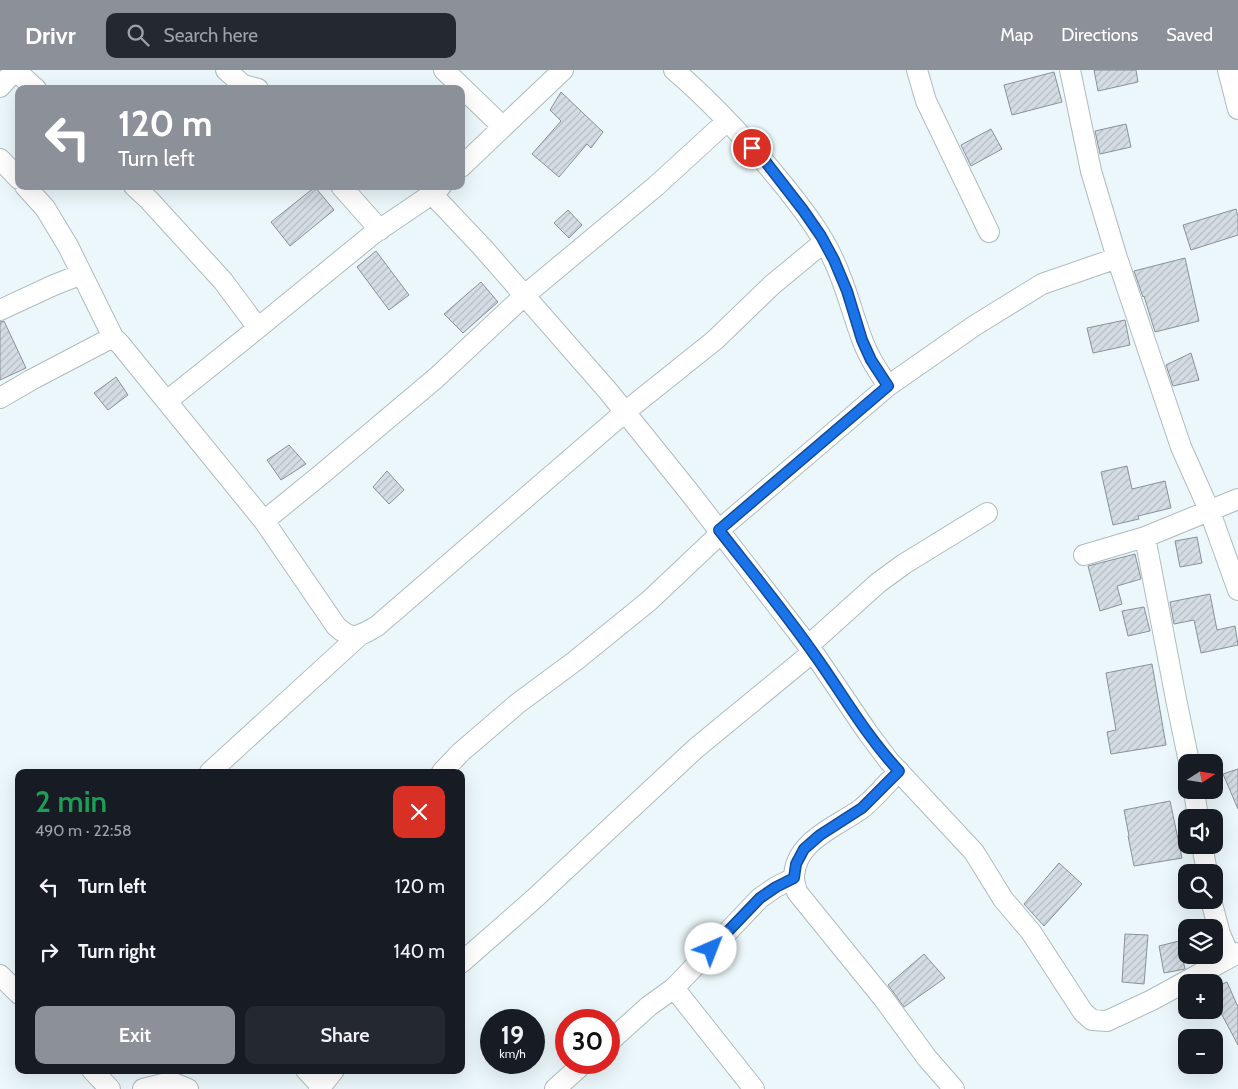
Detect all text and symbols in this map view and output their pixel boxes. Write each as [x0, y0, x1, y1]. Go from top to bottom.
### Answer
search box [106, 13, 456, 58]
text: Drivr [25, 21, 76, 50]
icon: search [124, 21, 152, 49]
text: Search here [164, 24, 258, 47]
text: Map [1000, 24, 1033, 46]
text: Directions [1061, 24, 1138, 46]
text: Saved [1166, 24, 1213, 46]
text: 120 m [118, 102, 212, 145]
icon: left [35, 105, 100, 170]
pin [731, 127, 773, 169]
icon: arrive [738, 134, 766, 162]
text: Turn left [118, 145, 195, 172]
north arrow [1178, 754, 1222, 799]
map controls [1178, 754, 1223, 1074]
text: 2 min [35, 783, 107, 820]
button: close [393, 786, 445, 838]
button: sound [1178, 809, 1223, 854]
text: 490 m · 22:58 [35, 821, 132, 840]
button: search [1178, 864, 1223, 909]
icon: left [35, 873, 63, 901]
text: Turn left [78, 875, 146, 898]
text: 120 m [395, 875, 445, 898]
button: layers [1178, 919, 1223, 964]
position arrow [684, 922, 736, 974]
icon: right [35, 938, 63, 966]
text: Turn right [78, 940, 156, 963]
text: 140 m [394, 940, 445, 963]
button: + [1178, 974, 1223, 1019]
button: Exit [35, 1006, 235, 1064]
button: Share [245, 1006, 445, 1064]
speed limit sign: 30 [555, 1009, 620, 1074]
text: 19 [501, 1020, 524, 1050]
button: − [1178, 1029, 1223, 1074]
text: km/h [499, 1046, 526, 1061]

